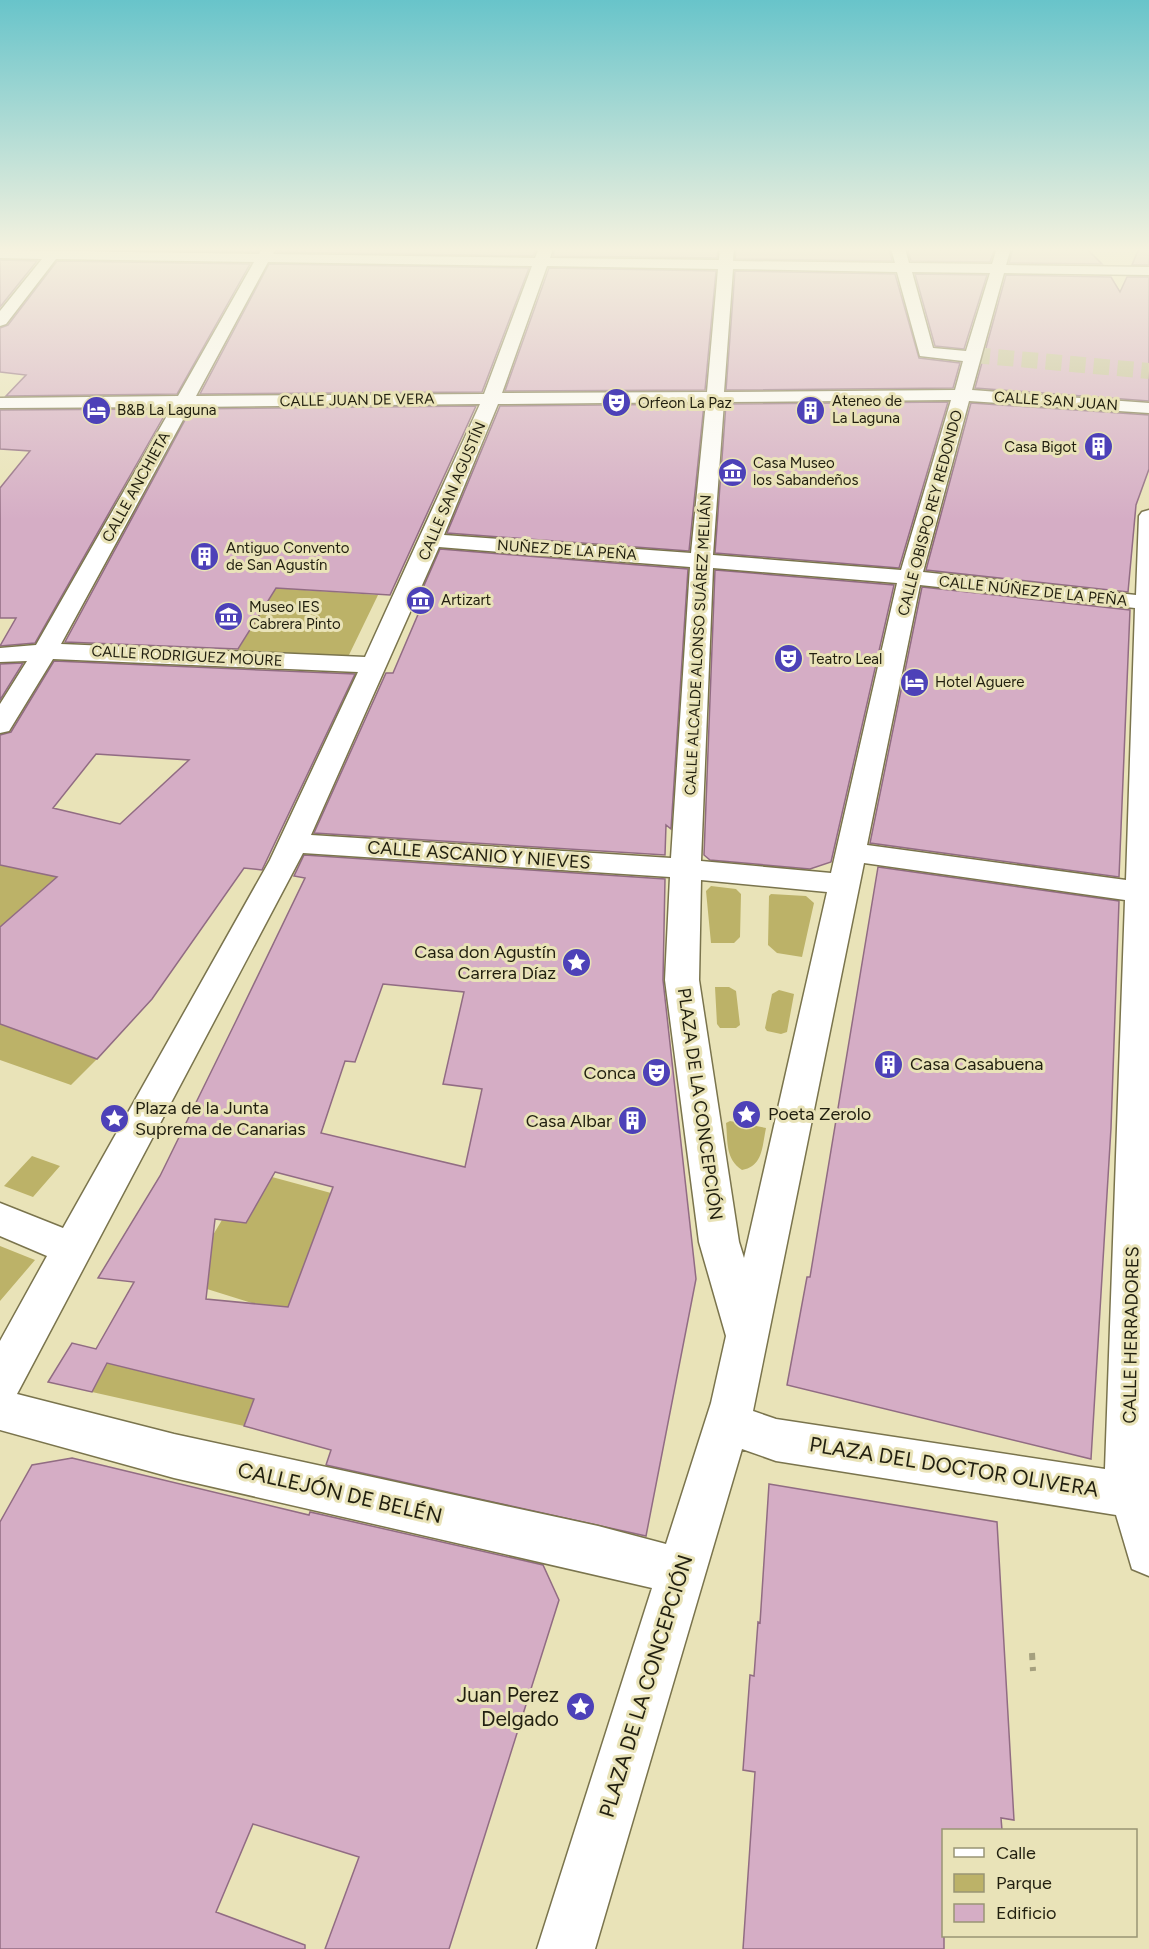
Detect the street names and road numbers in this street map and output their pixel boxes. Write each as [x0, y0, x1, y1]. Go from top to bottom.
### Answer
street label: CALLE SAN JUAN [994, 388, 1118, 414]
street label: CALLE JUAN DE VERA [279, 390, 435, 410]
street label: CALLE OBISPO REY REDONDO [894, 408, 966, 618]
street label: CALLE SAN AGUSTÍN [415, 419, 489, 563]
street label: CALLE ANCHIETA [98, 429, 174, 545]
street label: CALLE ALCALDE ALONSO SUÁREZ MELIÁN [681, 494, 715, 796]
street label: NUÑEZ DE LA PEÑA [497, 536, 637, 564]
street label: CALLE NÚÑEZ DE LA PEÑA [938, 572, 1128, 610]
street label: CALLE RODRIGUEZ MOURE [91, 642, 283, 670]
street label: CALLE ASCANIO Y NIEVES [367, 836, 591, 874]
street label: PLAZA DE LA CONCEPCIÓN [673, 986, 727, 1222]
street label: CALLE HERRADORES [1118, 1246, 1144, 1424]
street label: PLAZA DEL DOCTOR OLIVERA [808, 1431, 1101, 1502]
street label: CALLEJÓN DE BELÉN [235, 1457, 445, 1528]
street label: PLAZA DE LA CONCEPCIÓN [594, 1551, 697, 1820]

